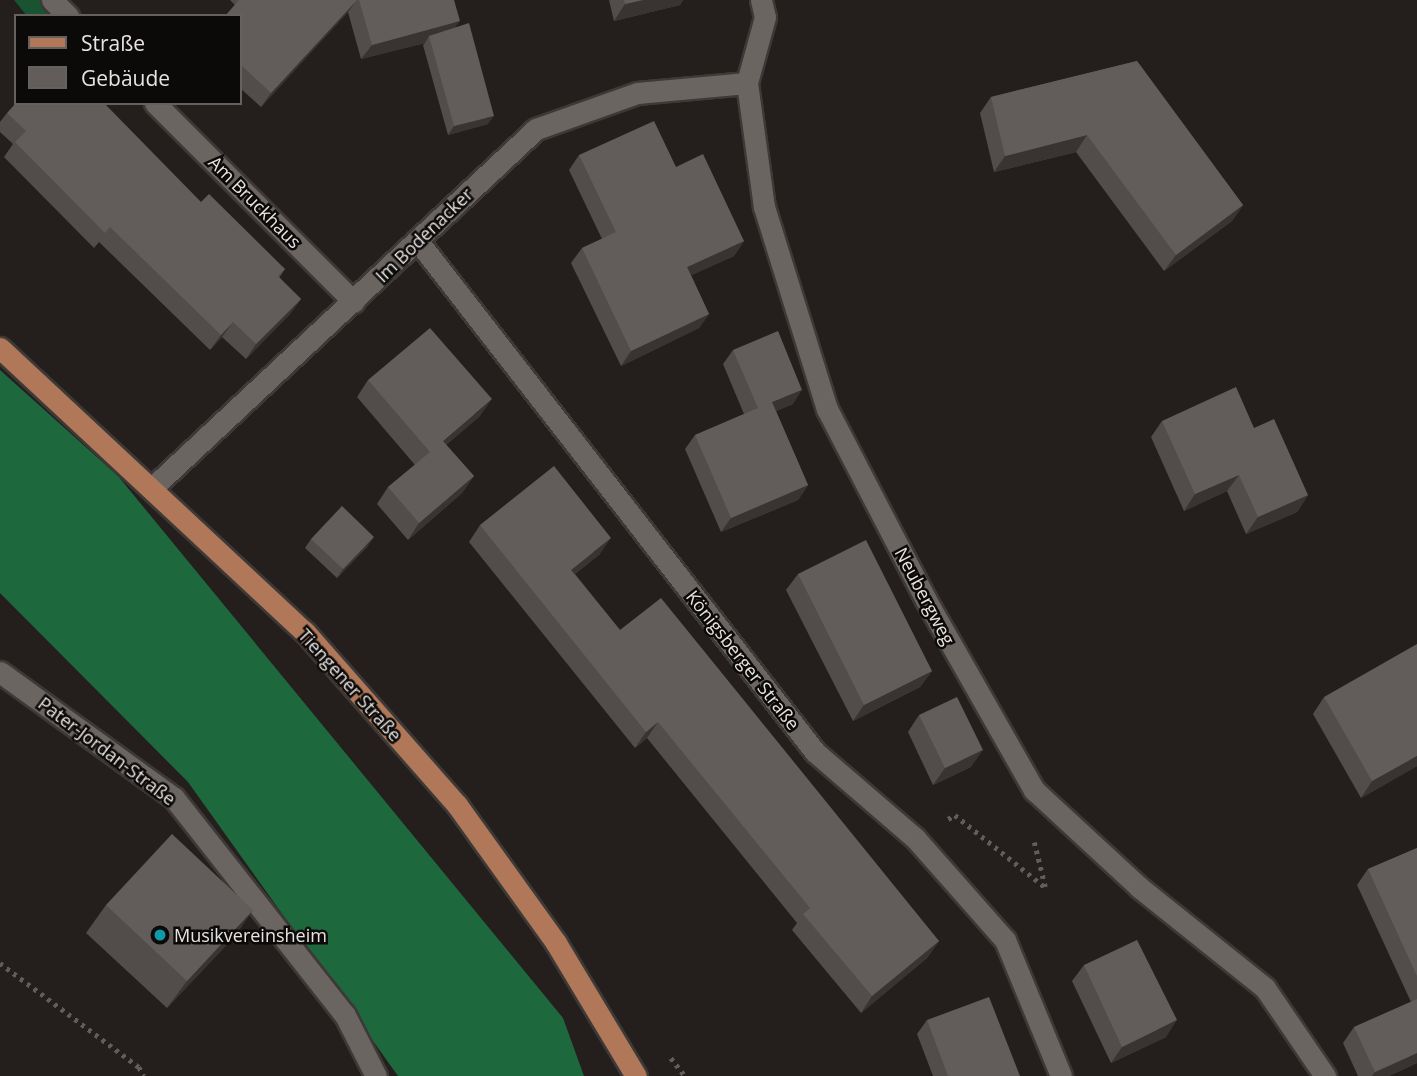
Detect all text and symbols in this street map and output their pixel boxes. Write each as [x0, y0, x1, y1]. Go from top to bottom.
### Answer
legend [14, 14, 242, 105]
text: Straße [81, 29, 145, 57]
text: Gebäude [81, 64, 170, 92]
street label: Am Bruckhaus [204, 151, 306, 253]
street label: Im Bodenacker [371, 183, 477, 287]
street label: Neubergweg [890, 544, 960, 648]
street label: Königsberger Straße [682, 586, 804, 734]
street label: Tiengener Straße [294, 624, 406, 746]
street label: Pater-Jordan-Straße [34, 692, 180, 810]
place label: Musikvereinsheim [174, 924, 327, 946]
marker: Musikvereinsheim [152, 927, 168, 943]

